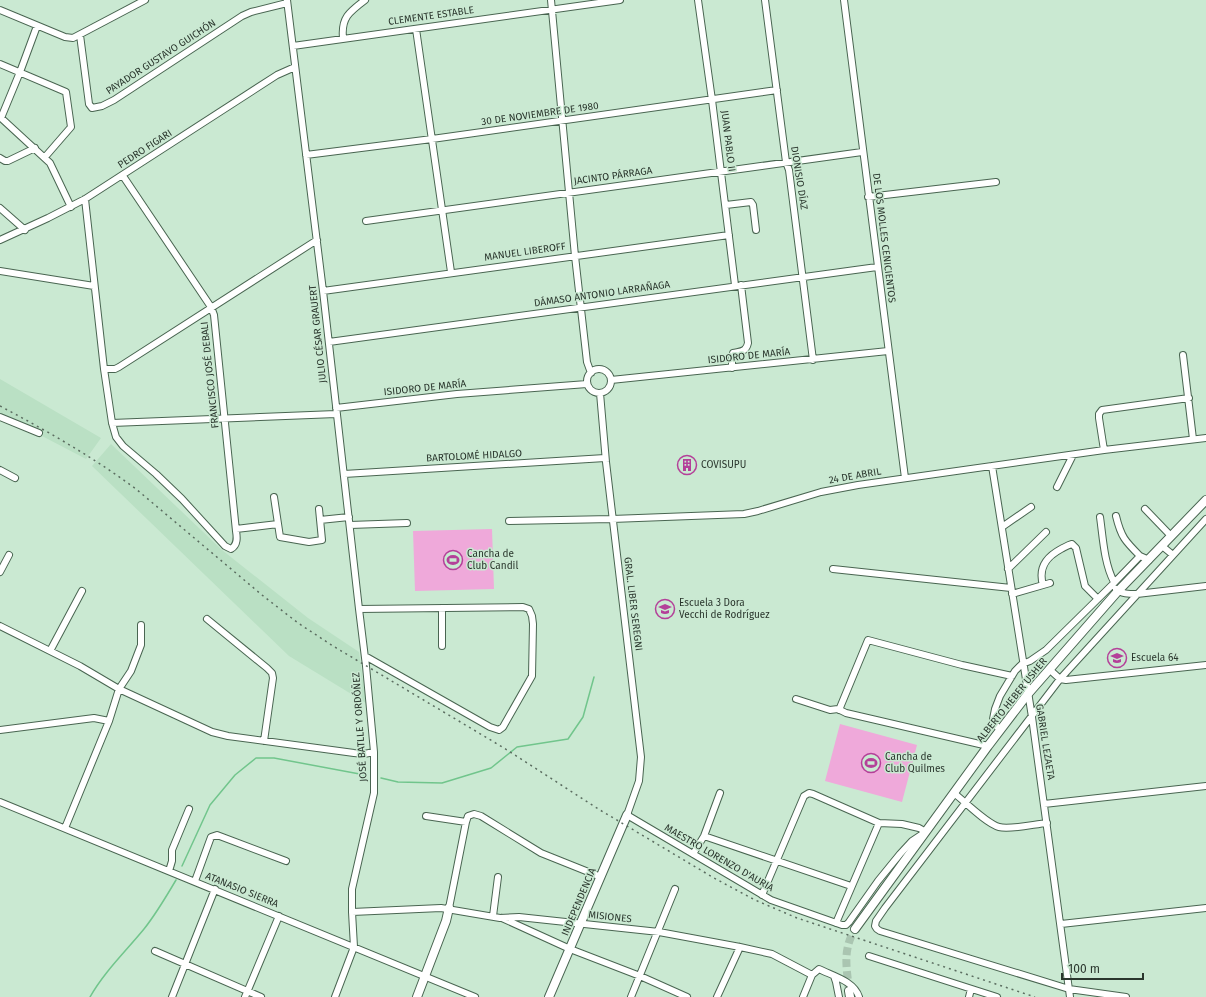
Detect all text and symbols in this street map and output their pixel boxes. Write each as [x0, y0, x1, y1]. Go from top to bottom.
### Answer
street label: CLEMENTE ESTABLE [387, 4, 475, 28]
street label: PAYADOR GUSTAVO GUICHÓN [103, 15, 218, 97]
street label: 30 DE NOVIEMBRE DE 1980 [481, 100, 600, 128]
street label: JUAN PABLO II [718, 110, 738, 172]
street label: PEDRO FIGARI [116, 127, 174, 171]
street label: DIONISIO DÍAZ [788, 145, 812, 211]
street label: JACINTO PÁRRAGA [573, 163, 653, 187]
street label: DE LOS MOLLES CENICIENTOS [870, 172, 898, 304]
street label: MANUEL LIBEROFF [484, 240, 567, 264]
street label: DÁMASO ANTONIO LARRAÑAGA [533, 276, 671, 309]
street label: JULIO CÉSAR GRAUERT [305, 283, 329, 384]
street label: FRANCISCO JOSÉ DEBALI [196, 321, 222, 429]
street label: ISIDORO DE MARÍA [707, 344, 791, 366]
street label: ISIDORO DE MARÍA [383, 376, 467, 398]
street label: BARTOLOMÉ HIDALGO [426, 445, 522, 465]
building icon: COVISUPU [676, 454, 698, 476]
place label: COVISUPU [701, 459, 746, 471]
street label: 24 DE ABRIL [828, 465, 882, 487]
place label: Cancha de Club Candil [467, 548, 518, 572]
sports icon: Cancha de Club Candil [442, 549, 464, 571]
street label: GRAL. LIBER SEREGNI [621, 556, 645, 652]
place label: Escuela 3 Dora Vecchi de Rodríguez [679, 597, 770, 621]
school or university icon: Escuela 3 Dora Vecchi de Rodríguez [654, 598, 676, 620]
school or university icon: Escuela 64 [1106, 647, 1128, 669]
place label: Escuela 64 [1131, 652, 1179, 664]
street label: ALBERTO HEBER USHER [974, 655, 1050, 745]
street label: JOSÉ BATLLE Y ORDÓÑEZ [348, 672, 370, 782]
street label: GABRIEL LEZAETA [1033, 703, 1057, 781]
place label: Cancha de Club Quilmes [885, 751, 945, 775]
sports icon: Cancha de Club Quilmes [860, 752, 882, 774]
street label: MAESTRO LORENZO D'AURIA [662, 822, 776, 894]
street label: INDEPENDENCIA [559, 866, 599, 938]
street label: ATANASIO SIERRA [204, 870, 281, 910]
street label: MISIONES [588, 909, 633, 925]
scale bar [1062, 955, 1143, 981]
text: 100 m [1068, 962, 1100, 976]

